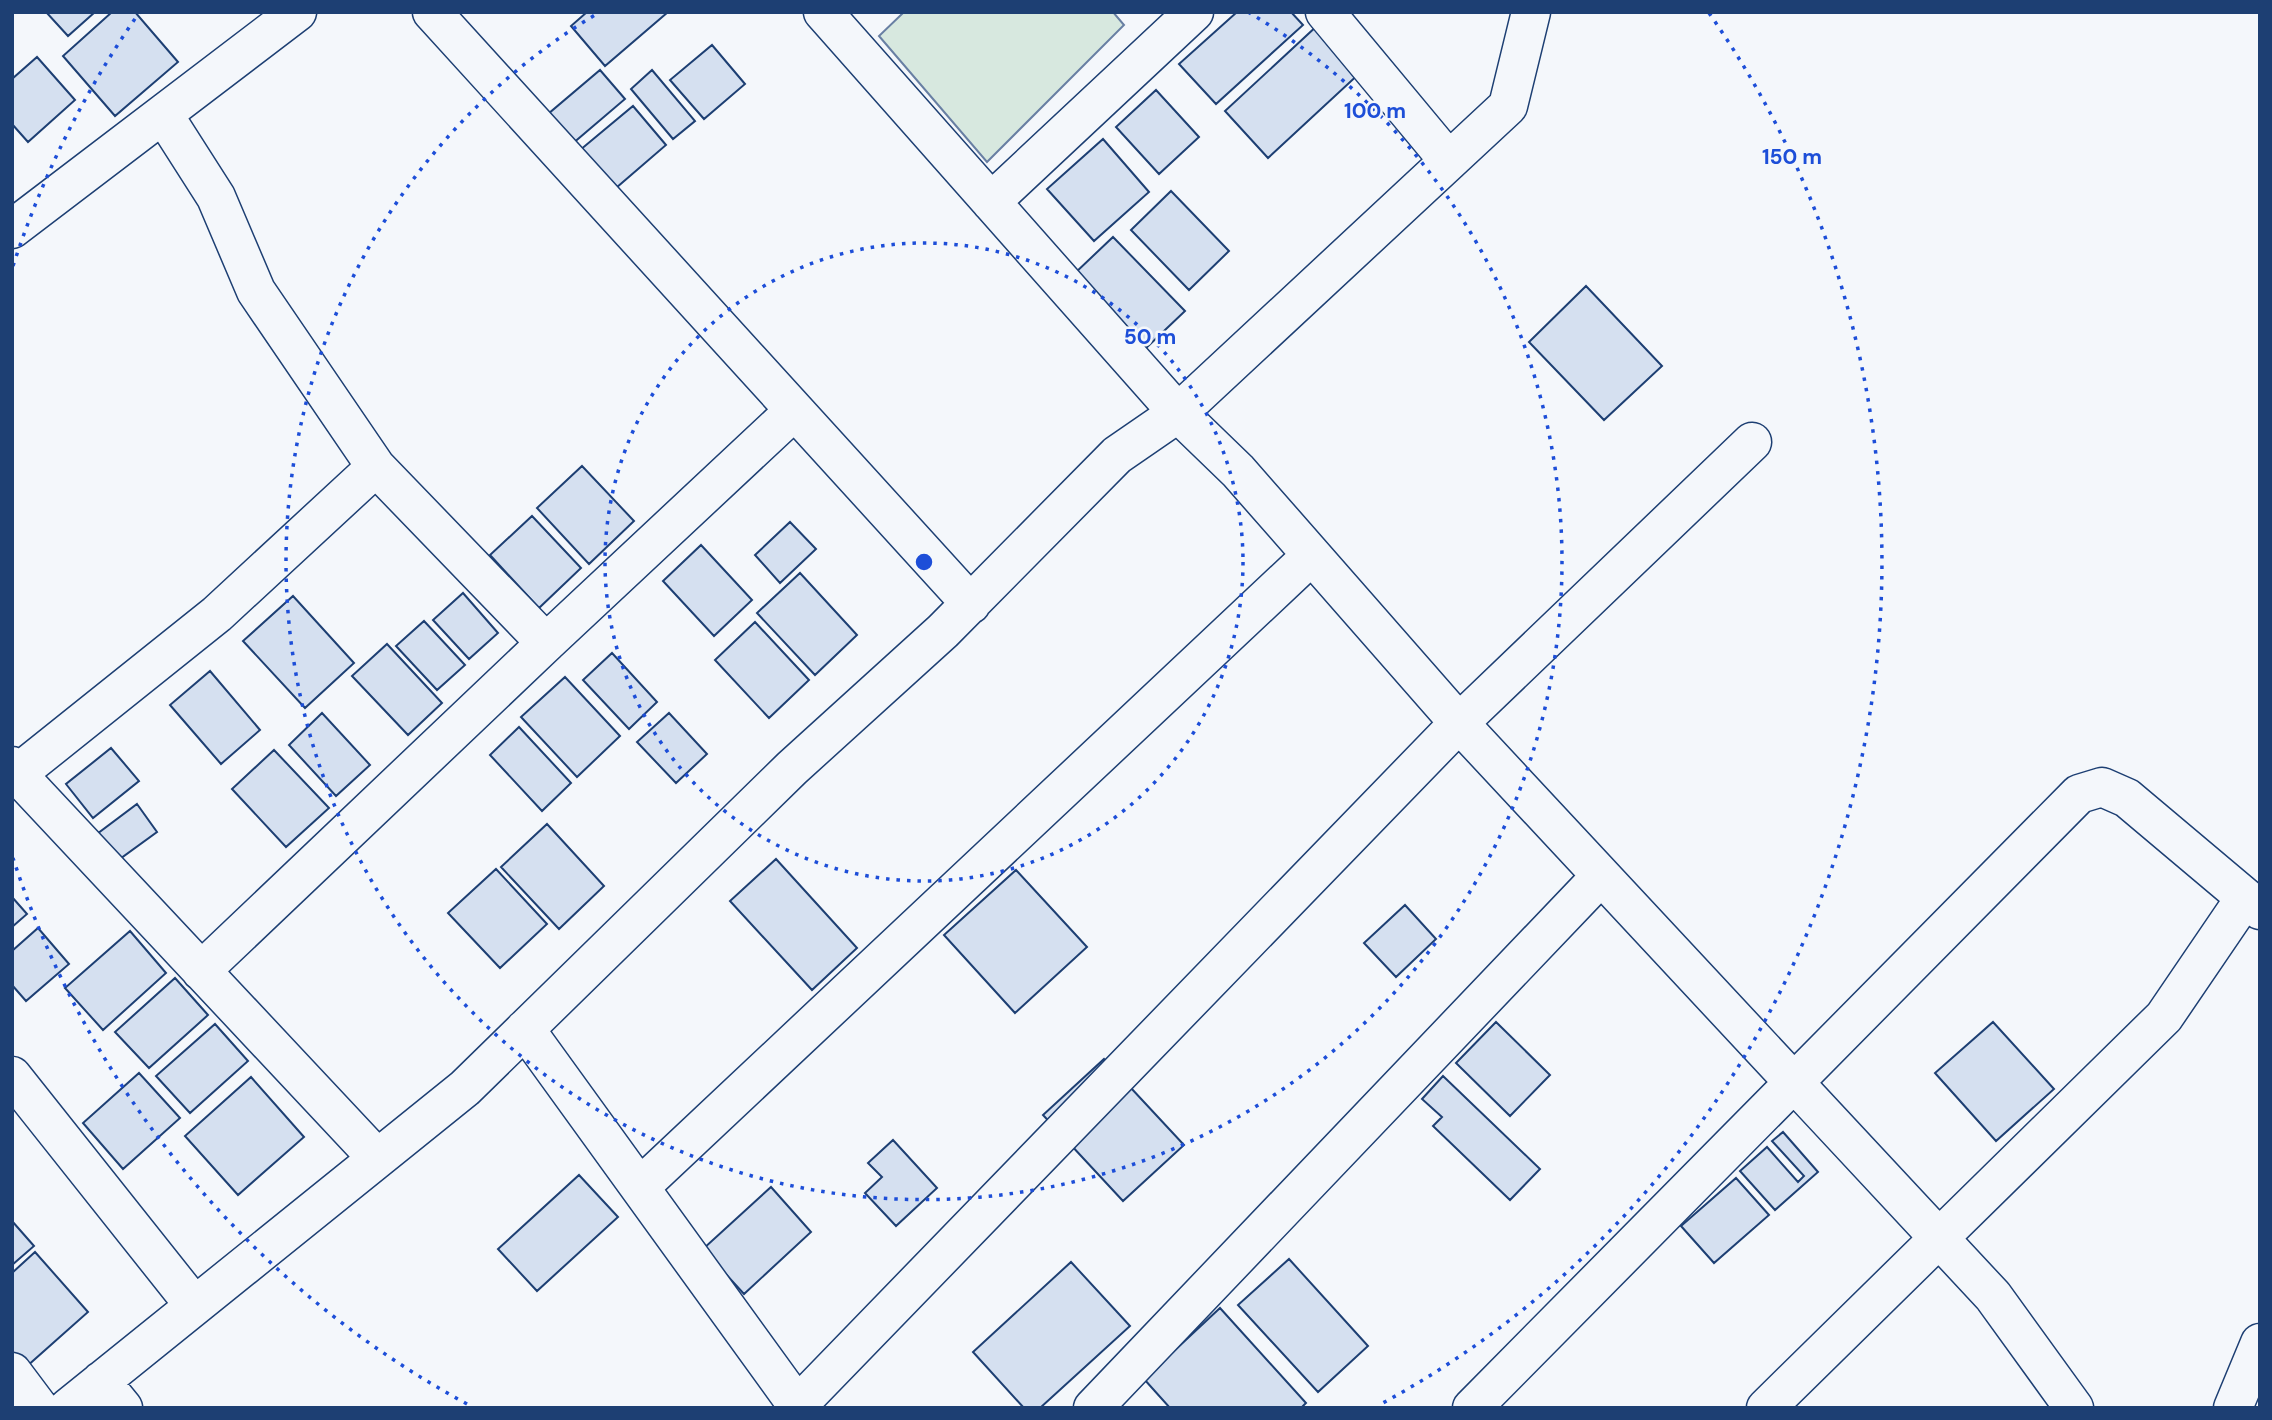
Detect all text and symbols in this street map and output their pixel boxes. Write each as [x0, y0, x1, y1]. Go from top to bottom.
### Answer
text: 100 m [1344, 97, 1406, 125]
text: 150 m [1762, 143, 1822, 171]
text: 50 m [1124, 323, 1176, 351]
centre of rings [912, 550, 936, 574]

